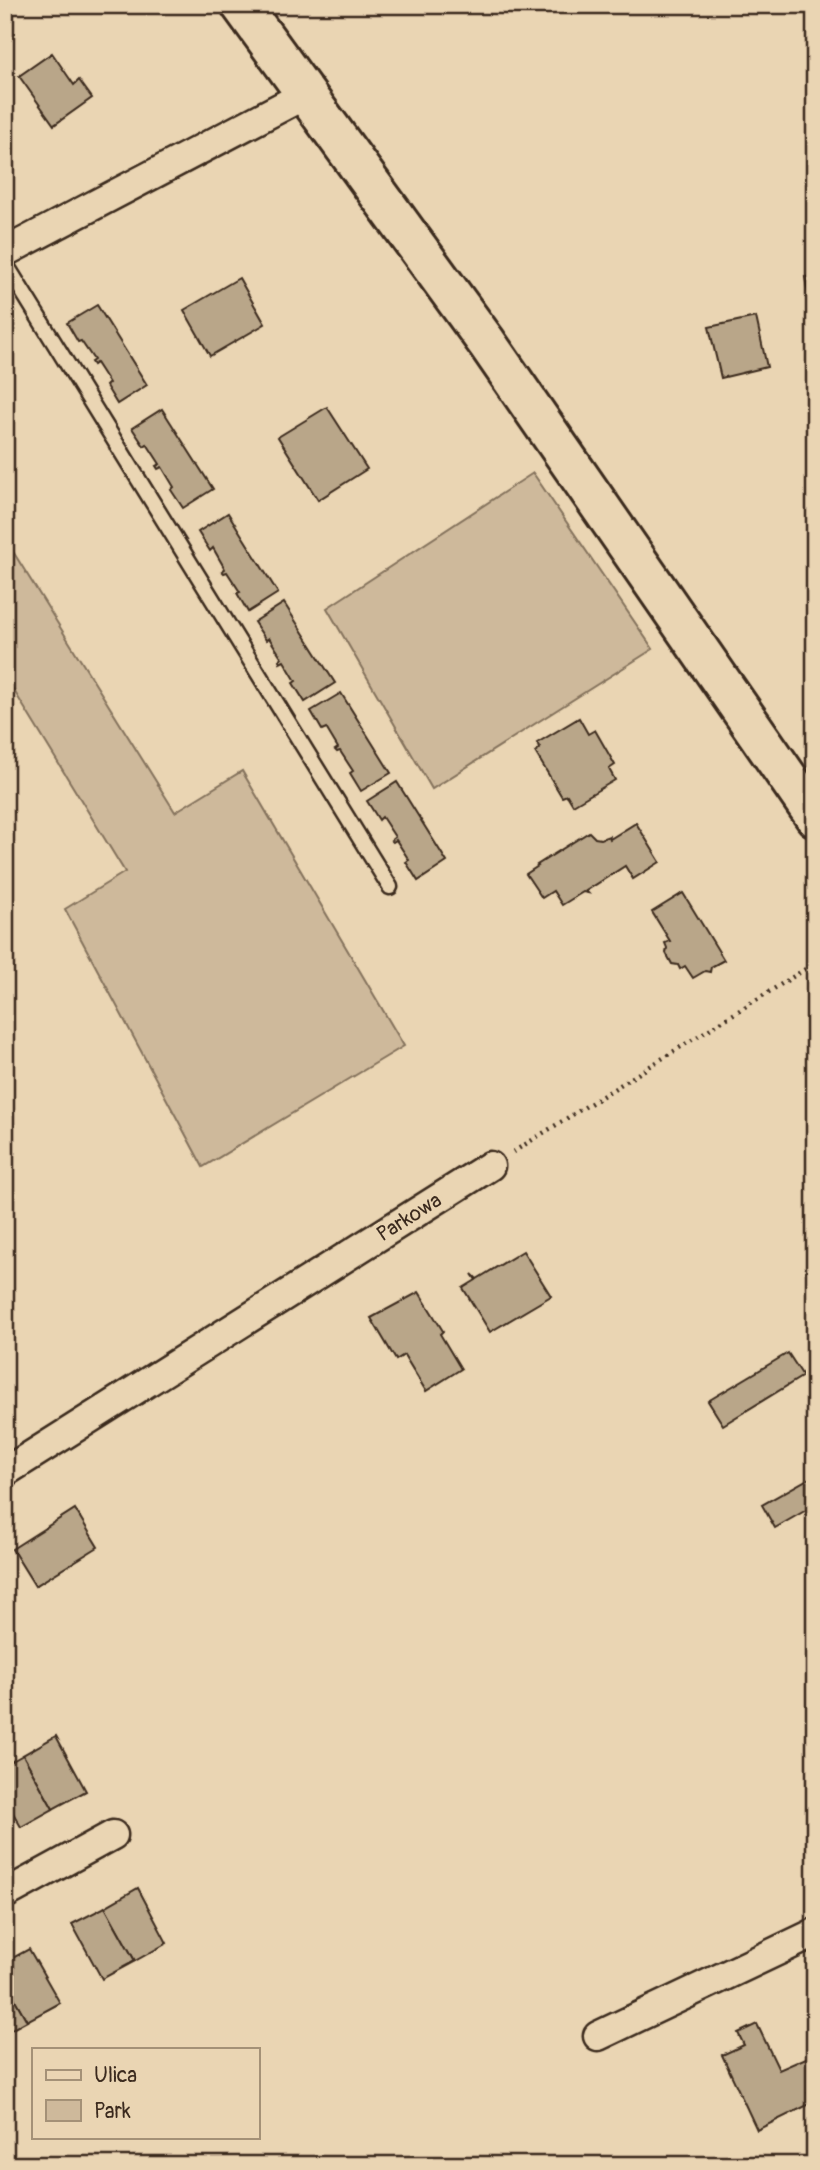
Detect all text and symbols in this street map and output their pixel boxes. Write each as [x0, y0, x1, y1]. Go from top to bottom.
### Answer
street label: Parkowa [372, 1187, 447, 1248]
legend [32, 2048, 259, 2138]
text: Ulica [94, 2062, 137, 2089]
text: Park [94, 2098, 131, 2125]

